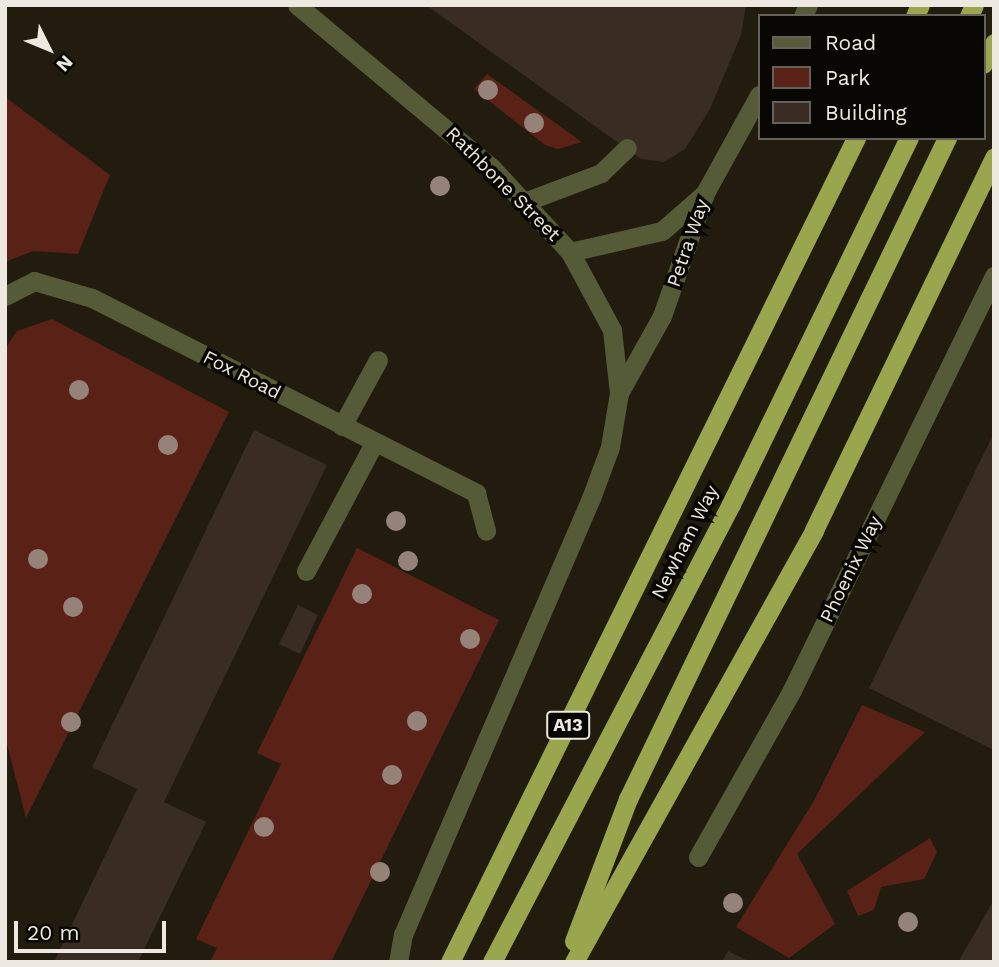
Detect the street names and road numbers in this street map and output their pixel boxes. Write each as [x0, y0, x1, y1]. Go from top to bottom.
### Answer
street label: Rathbone Street [441, 122, 565, 246]
street label: Petra Way [662, 196, 714, 290]
street label: Fox Road [199, 346, 285, 404]
street label: Newham Way [646, 481, 724, 603]
street label: Phoenix Way [815, 512, 887, 626]
road number: A13 [545, 710, 591, 740]

